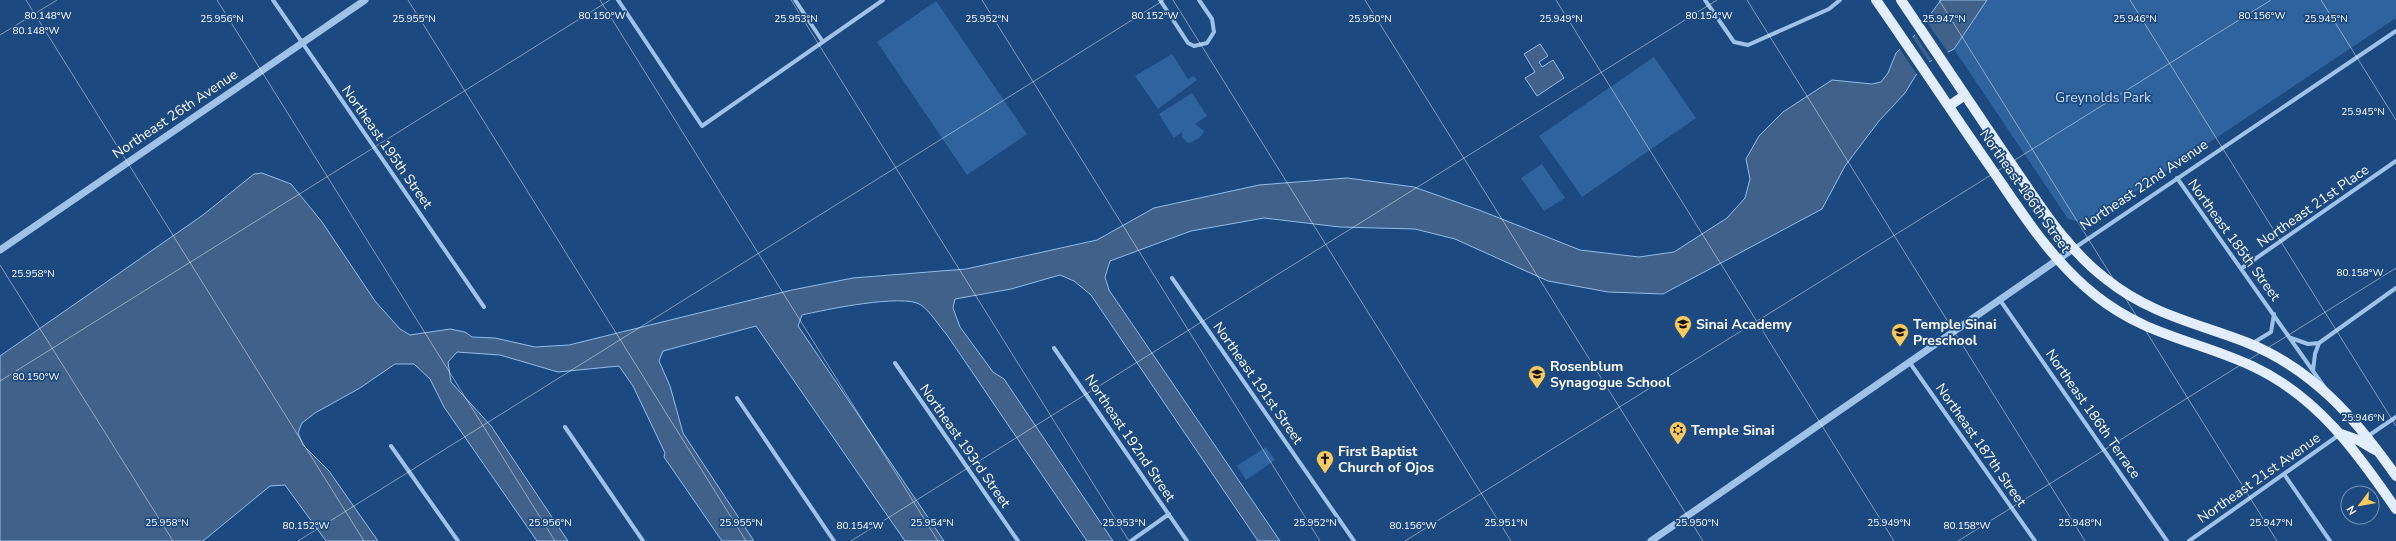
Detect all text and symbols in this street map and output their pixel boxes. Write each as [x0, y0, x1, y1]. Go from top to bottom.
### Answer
text: 80.148°W [24, 9, 72, 23]
text: 80.150°W [578, 9, 626, 23]
text: 80.152°W [1131, 9, 1179, 23]
text: 80.154°W [1685, 9, 1733, 23]
text: 80.156°W [2238, 9, 2286, 23]
text: 25.956°N [200, 12, 244, 26]
text: 25.955°N [392, 12, 436, 26]
text: 25.953°N [774, 12, 818, 26]
text: 25.952°N [965, 12, 1009, 26]
text: 25.950°N [1348, 12, 1392, 26]
text: 25.949°N [1539, 12, 1583, 26]
text: 25.947°N [1922, 12, 1966, 26]
text: 25.946°N [2113, 12, 2157, 26]
text: 25.945°N [2304, 12, 2348, 26]
text: 80.148°W [12, 24, 60, 38]
street label: Northeast 26th Avenue [109, 65, 241, 163]
street label: Northeast 195th Street [337, 82, 437, 212]
park label: Greynolds Park [2055, 88, 2152, 107]
text: 25.945°N [2341, 105, 2385, 119]
street label: Northeast 186th Street [1975, 126, 2075, 256]
street label: Northeast 22nd Avenue [2076, 135, 2212, 235]
street label: Northeast 21st Place [2253, 160, 2373, 252]
street label: Northeast 185th Street [2183, 175, 2285, 305]
text: 80.158°W [2336, 266, 2384, 280]
text: 25.958°N [11, 267, 55, 281]
school or university icon: Sinai Academy [1673, 314, 1693, 339]
place label: Sinai Academy [1696, 315, 1792, 334]
place label: Temple Sinai Preschool [1913, 315, 1996, 350]
street label: Northeast 191st Street [1209, 318, 1307, 448]
school or university icon: Temple Sinai Preschool [1890, 322, 1910, 347]
street label: Northeast 186th Terrace [2041, 345, 2145, 483]
place label: Rosenblum Synagogue School [1550, 357, 1671, 392]
school or university icon: Rosenblum Synagogue School [1527, 364, 1547, 389]
text: 80.150°W [12, 370, 60, 384]
street label: Northeast 192nd Street [1080, 371, 1180, 505]
street label: Northeast 187th Street [1931, 380, 2031, 510]
street label: Northeast 193rd Street [915, 381, 1015, 512]
text: 25.946°N [2341, 411, 2385, 425]
synagogue icon: Temple Sinai [1668, 420, 1688, 445]
place label: Temple Sinai [1691, 421, 1774, 440]
street label: Northeast 21st Avenue [2194, 428, 2324, 528]
place label: First Baptist Church of Ojos [1338, 442, 1434, 477]
church icon: First Baptist Church of Ojos [1315, 449, 1335, 474]
north arrow [2340, 485, 2380, 525]
text: N [2343, 503, 2360, 518]
text: 25.958°N [145, 516, 189, 530]
text: 25.956°N [528, 516, 572, 530]
text: 25.955°N [719, 516, 763, 530]
text: 25.954°N [910, 516, 954, 530]
text: 25.953°N [1102, 516, 1146, 530]
text: 25.952°N [1293, 516, 1337, 530]
text: 25.951°N [1484, 516, 1528, 530]
text: 25.950°N [1675, 516, 1719, 530]
text: 25.949°N [1867, 516, 1911, 530]
text: 25.948°N [2058, 516, 2102, 530]
text: 25.947°N [2249, 516, 2293, 530]
text: 80.152°W [282, 519, 330, 533]
text: 80.154°W [836, 519, 884, 533]
text: 80.156°W [1389, 519, 1437, 533]
text: 80.158°W [1943, 519, 1991, 533]

